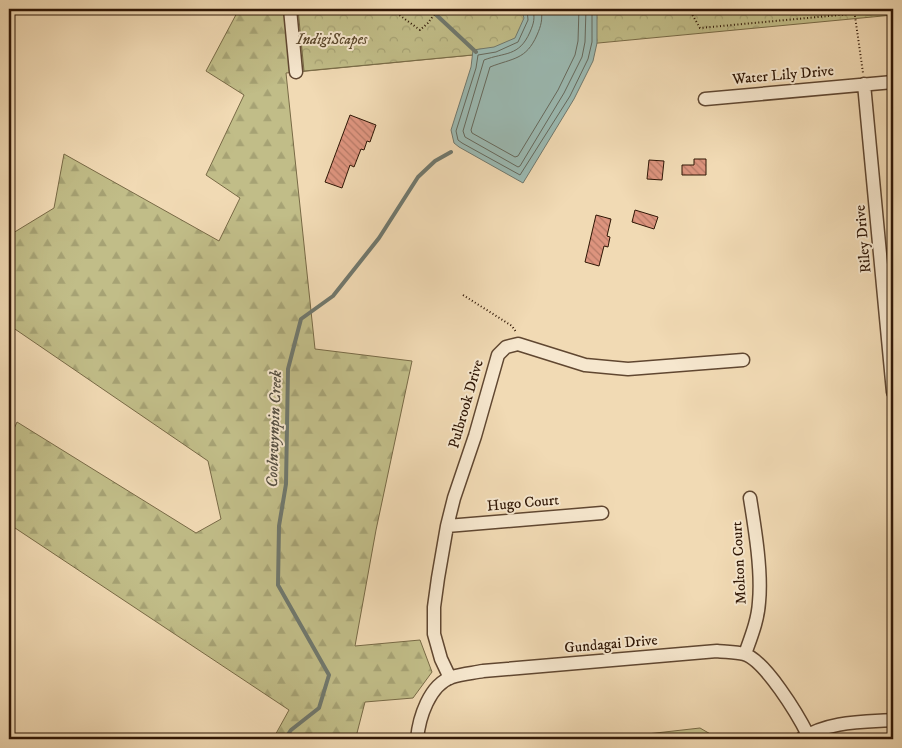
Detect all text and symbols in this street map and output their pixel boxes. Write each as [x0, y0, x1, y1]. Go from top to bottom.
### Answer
park label: IndigiScapes [296, 30, 368, 49]
street label: Water Lily Drive [730, 61, 835, 89]
street label: Riley Drive [851, 204, 875, 274]
street label: Pulbrook Drive [444, 357, 488, 451]
water label: Coolnwynpin Creek [262, 370, 286, 488]
street label: Hugo Court [486, 490, 560, 516]
street label: Molton Court [727, 521, 751, 605]
street label: Gundagai Drive [564, 630, 658, 658]

